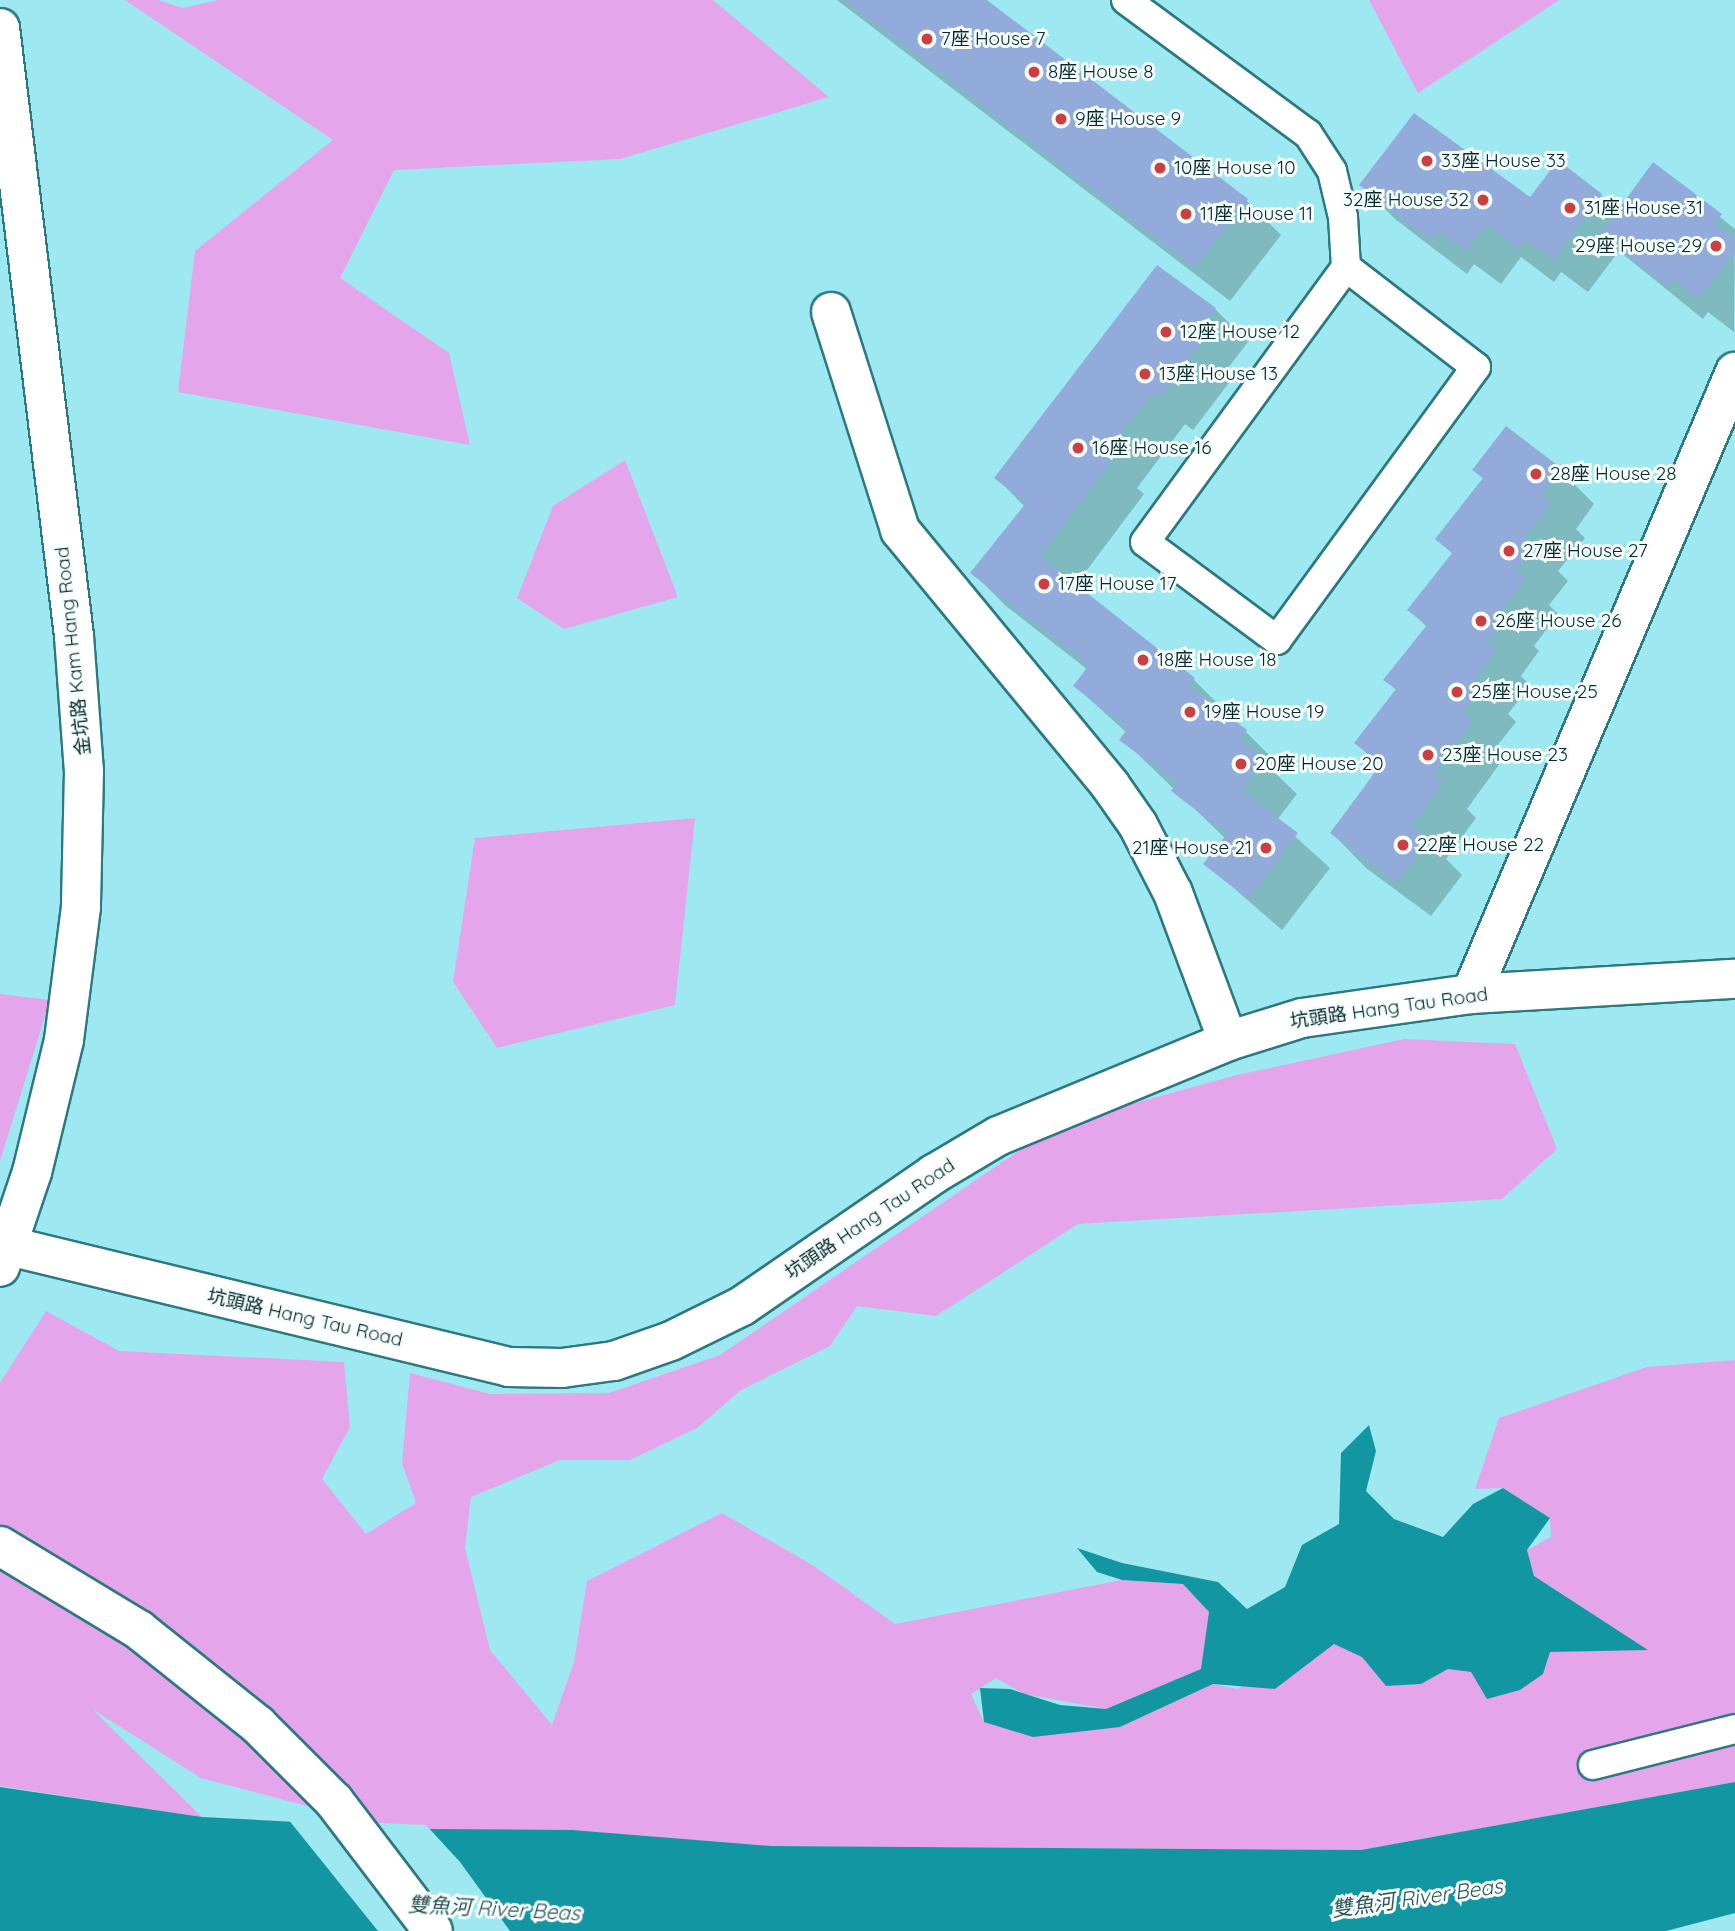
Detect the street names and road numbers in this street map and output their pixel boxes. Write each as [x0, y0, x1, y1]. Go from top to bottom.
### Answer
street label: 金坑路 Kam Hang Road [51, 546, 95, 756]
street label: 坑頭路 Hang Tau Road [1289, 983, 1489, 1033]
street label: 坑頭路 Hang Tau Road [781, 1154, 959, 1284]
street label: 坑頭路 Hang Tau Road [205, 1284, 405, 1352]

